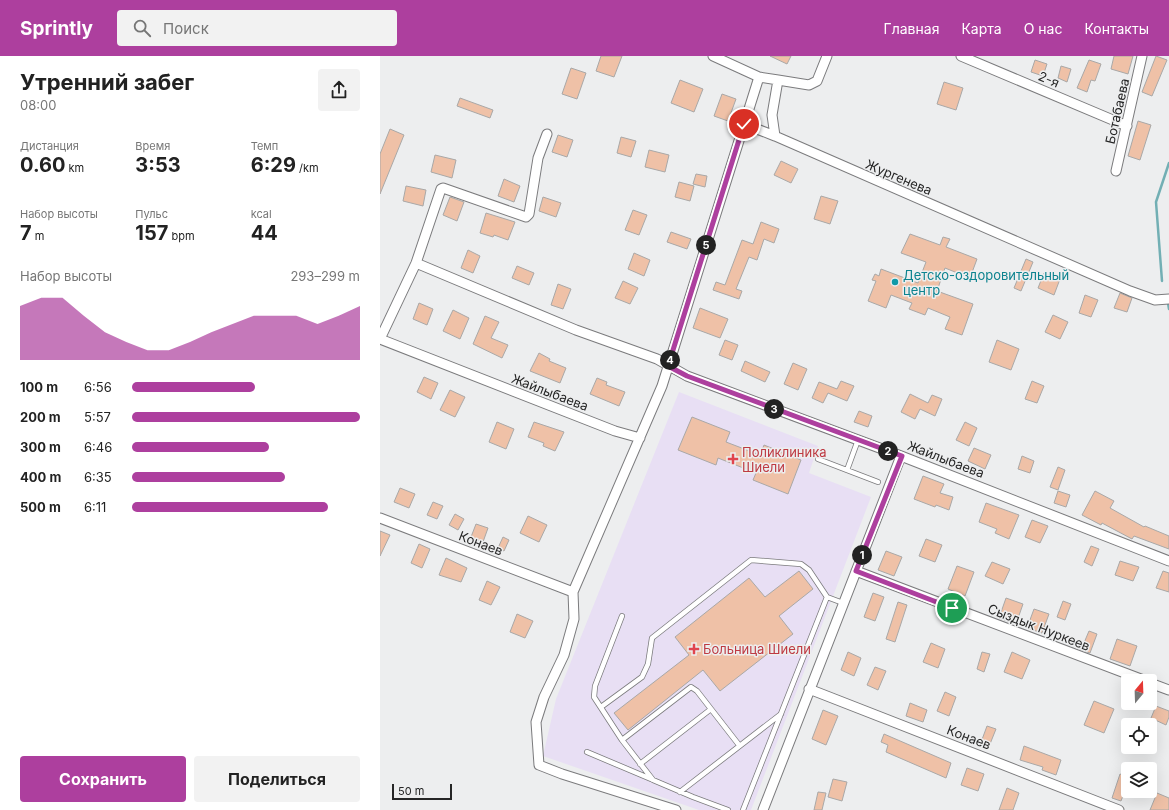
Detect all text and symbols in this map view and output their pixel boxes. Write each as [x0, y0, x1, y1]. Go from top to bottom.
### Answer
search box [117, 10, 397, 46]
text: Sprintly [20, 17, 93, 40]
icon: search [131, 17, 153, 39]
text: Поиск [163, 19, 209, 38]
text: Главная [884, 20, 939, 37]
text: Карта [961, 20, 1002, 37]
text: О нас [1024, 20, 1062, 37]
text: Контакты [1084, 20, 1149, 37]
street label: 2-я [1036, 68, 1062, 90]
text: Утренний забег [20, 69, 194, 95]
button: share [318, 69, 360, 111]
street label: Ботабаева [1102, 77, 1132, 145]
text: 08:00 [20, 97, 56, 113]
pin [727, 107, 761, 141]
icon: check [733, 113, 755, 135]
text: Дистанция [20, 139, 79, 153]
text: Время [135, 139, 170, 153]
text: Темп [251, 139, 278, 153]
text: 0.60 [20, 153, 65, 177]
text: 3:53 [135, 153, 181, 177]
text: 6:29 [251, 153, 296, 177]
street label: Жургенева [863, 156, 935, 198]
text: km [65, 161, 84, 175]
text: /km [296, 161, 319, 175]
text: Набор высоты [20, 207, 98, 221]
text: Пульс [135, 207, 168, 221]
text: kcal [251, 207, 272, 221]
text: 7 [20, 221, 32, 245]
text: 157 [135, 221, 168, 245]
text: 44 [251, 221, 278, 245]
text: m [32, 229, 44, 243]
text: bpm [168, 229, 195, 243]
pin: 5 [696, 235, 716, 255]
text: 5 [702, 238, 710, 252]
place label: Детско-оздоровительный центр [903, 267, 1069, 298]
text: Набор высоты [20, 268, 112, 284]
text: 293–299 m [290, 268, 360, 284]
marker: Детско-оздоровительный центр [890, 277, 900, 287]
pin: 4 [660, 350, 680, 370]
text: 4 [666, 353, 674, 367]
street label: Жайлыбаева [509, 370, 591, 414]
text: 100 m [20, 379, 58, 395]
text: 6:56 [84, 379, 112, 395]
pin: 3 [764, 399, 784, 419]
text: 3 [770, 402, 778, 416]
text: 200 m [20, 409, 61, 425]
text: 5:57 [84, 409, 111, 425]
street label: Жайлыбаева [905, 437, 987, 481]
text: 300 m [20, 439, 61, 455]
text: 6:46 [84, 439, 112, 455]
pin: 2 [878, 441, 898, 461]
place label: Поликлиника Шиели [742, 444, 827, 475]
text: 2 [885, 444, 891, 458]
marker: Поликлиника Шиели [727, 453, 739, 465]
text: 400 m [20, 469, 61, 485]
text: 6:35 [84, 469, 112, 485]
text: 500 m [20, 499, 61, 515]
text: 6:11 [84, 499, 106, 515]
street label: Конаев [457, 527, 505, 559]
pin: 1 [852, 545, 872, 565]
text: 1 [860, 548, 864, 562]
pin [935, 591, 969, 625]
icon: arrive [941, 597, 963, 619]
street label: Сыздык Нуркеев [986, 600, 1092, 654]
place label: Больница Шиели [703, 641, 811, 657]
marker: Больница Шиели [688, 643, 700, 655]
north arrow [1121, 674, 1157, 710]
map controls [1121, 674, 1157, 798]
button: locate [1121, 718, 1157, 754]
street label: Конаев [945, 721, 993, 753]
button: Сохранить [20, 756, 186, 802]
button: Поделиться [194, 756, 360, 802]
button: layers [1121, 762, 1157, 798]
scale bar [392, 782, 452, 801]
text: 50 m [398, 784, 424, 798]

